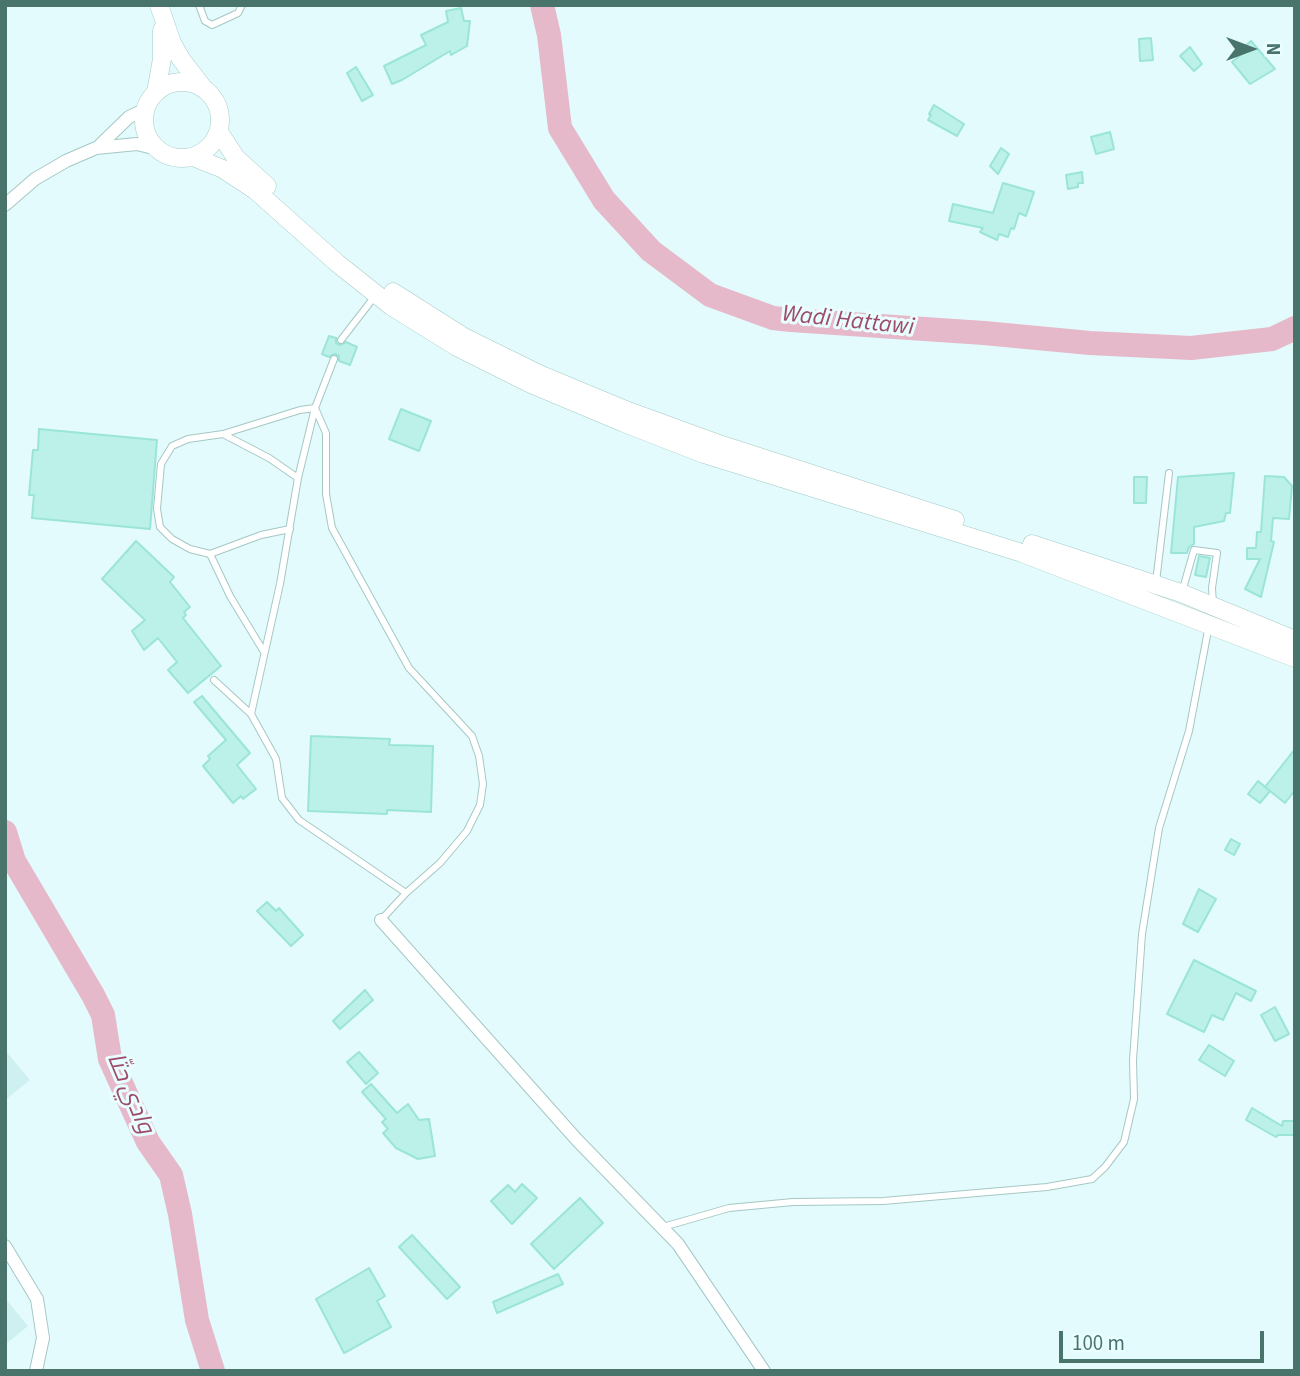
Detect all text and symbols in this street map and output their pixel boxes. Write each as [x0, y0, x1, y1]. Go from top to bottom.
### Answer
north arrow [1216, 14, 1286, 84]
text: N [1259, 43, 1286, 55]
water label: Wadi Hattawi [780, 301, 916, 343]
water label: وادي حتّا [99, 1049, 159, 1139]
scale bar [1062, 1316, 1267, 1360]
text: 100 m [1072, 1328, 1125, 1358]

